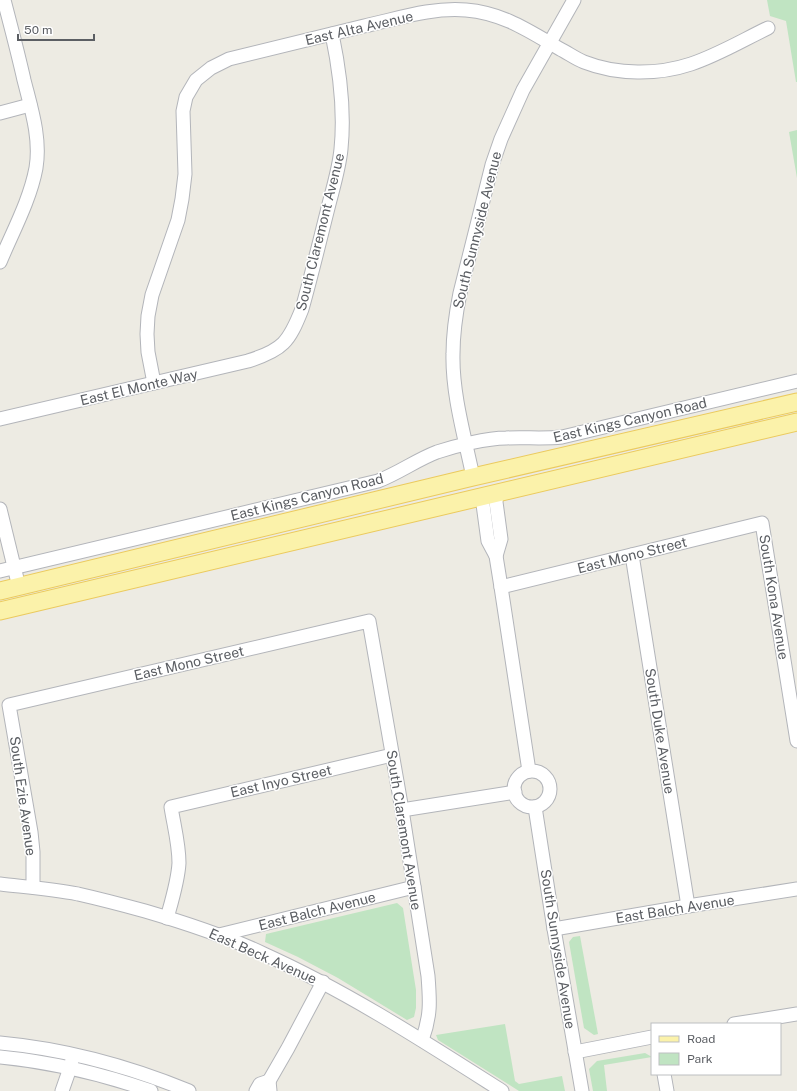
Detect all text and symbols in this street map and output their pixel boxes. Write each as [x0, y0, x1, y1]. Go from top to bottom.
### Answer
street label: East Alta Avenue [303, 8, 415, 48]
scale bar [18, 16, 94, 42]
text: 50 m [24, 23, 52, 37]
street label: South Sunnyside Avenue [450, 150, 504, 310]
street label: South Claremont Avenue [293, 151, 347, 312]
street label: East El Monte Way [79, 366, 200, 408]
street label: East Kings Canyon Road [552, 395, 708, 445]
street label: East Kings Canyon Road [229, 470, 385, 524]
street label: South Kona Avenue [756, 533, 792, 661]
street label: East Mono Street [576, 534, 688, 576]
street label: East Mono Street [132, 643, 246, 683]
street label: South Duke Avenue [642, 667, 678, 795]
street label: South Ezie Avenue [7, 735, 39, 857]
street label: South Claremont Avenue [383, 749, 425, 911]
street label: East Inyo Street [229, 762, 333, 800]
street label: South Sunnyside Avenue [537, 868, 579, 1030]
street label: East Balch Avenue [257, 889, 377, 933]
street label: East Balch Avenue [614, 892, 736, 926]
street label: East Beck Avenue [207, 925, 319, 987]
legend [651, 1023, 781, 1075]
text: Road [687, 1032, 715, 1046]
text: Park [687, 1052, 713, 1066]

